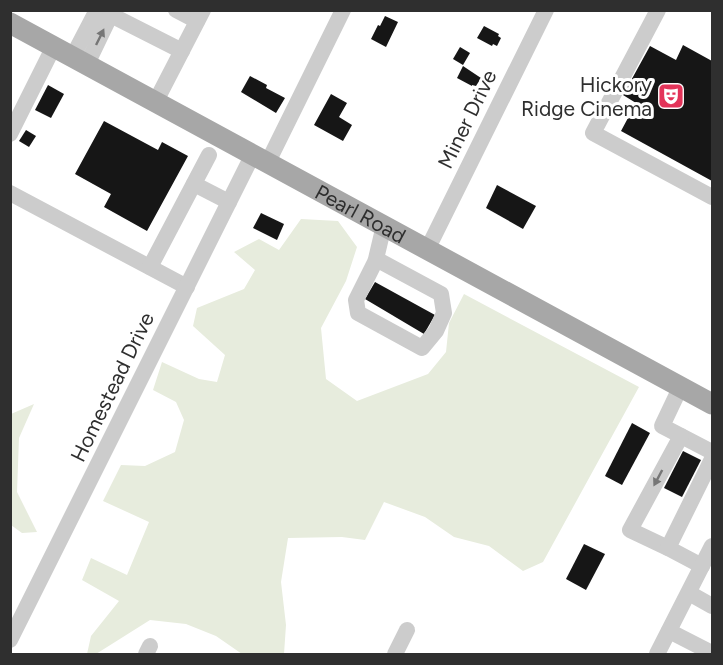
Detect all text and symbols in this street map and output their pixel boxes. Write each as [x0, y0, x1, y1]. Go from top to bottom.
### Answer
one-way arrow [96, 29, 105, 46]
street label: Miner Drive [432, 66, 502, 172]
place label: Hickory Ridge Cinema [521, 72, 652, 121]
theatre icon: Hickory Ridge Cinema [656, 81, 686, 111]
street label: Pearl Road [311, 179, 410, 248]
street label: Homestead Drive [65, 308, 159, 466]
one-way arrow [653, 470, 663, 487]

